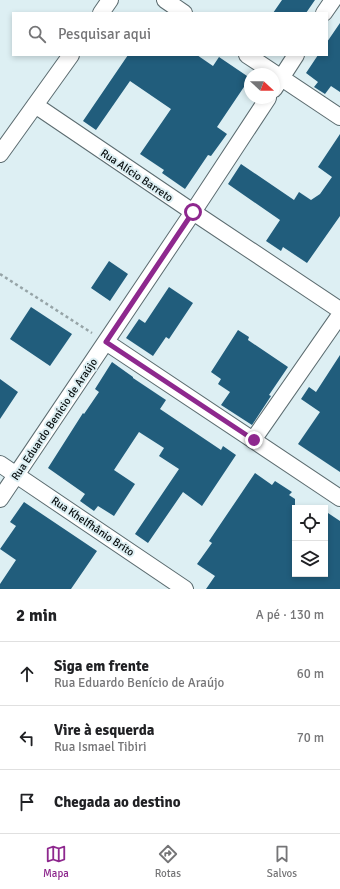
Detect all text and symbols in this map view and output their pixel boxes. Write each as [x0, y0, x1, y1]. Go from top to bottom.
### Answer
search box [12, 12, 328, 56]
icon: search [26, 23, 48, 45]
text: Pesquisar aqui [58, 25, 151, 43]
north arrow [244, 68, 280, 104]
street label: Rua Alício Barreto [98, 146, 176, 205]
route start [184, 203, 202, 221]
street label: Rua Eduardo Benício de Araújo [9, 356, 100, 483]
route end [245, 431, 263, 449]
street label: Rua Khelfhânio Brito [49, 494, 137, 559]
map controls [292, 505, 328, 577]
button: locate [292, 505, 328, 541]
button: layers [292, 541, 328, 577]
text: 2 min [16, 605, 57, 626]
text: A pé · 130 m [256, 607, 324, 623]
text: Siga em frente [54, 657, 149, 675]
icon: ahead [16, 663, 38, 685]
text: 60 m [297, 666, 324, 682]
text: Rua Eduardo Benício de Araújo [54, 675, 224, 691]
text: Vire à esquerda [54, 721, 154, 739]
icon: left [16, 727, 38, 749]
text: 70 m [297, 730, 324, 746]
text: Rua Ismael Tibiri [54, 739, 147, 755]
icon: arrive [16, 791, 38, 813]
text: Chegada ao destino [54, 793, 181, 811]
tab: Mapa [43, 843, 69, 880]
tab: Rotas [155, 843, 181, 880]
tab: Salvos [267, 843, 297, 880]

